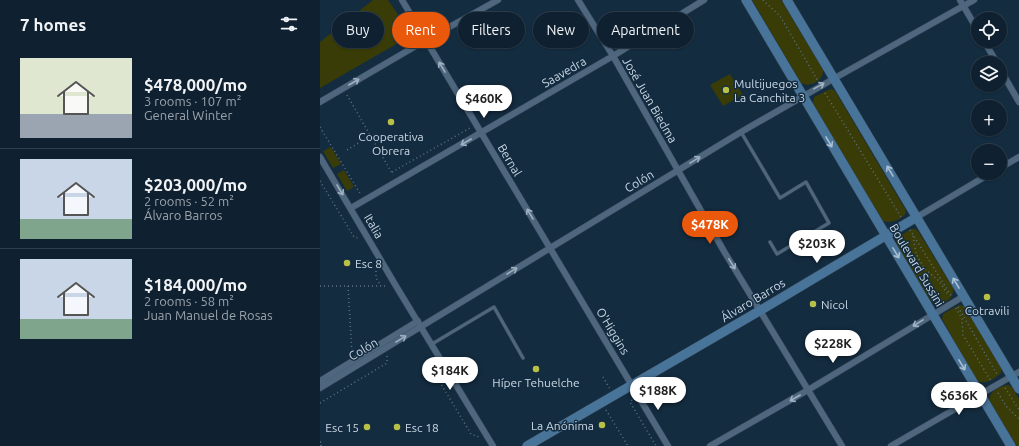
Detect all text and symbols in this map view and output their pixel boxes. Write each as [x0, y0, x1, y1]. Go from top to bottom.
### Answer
chip: Buy [332, 12, 384, 48]
chip: Rent [392, 12, 450, 48]
chip: Filters [458, 12, 525, 48]
chip: New [533, 12, 589, 48]
chip: Apartment [597, 12, 694, 48]
map controls [971, 12, 1007, 180]
button: locate [971, 12, 1007, 48]
icon: filters [278, 13, 300, 35]
text: 7 homes [20, 15, 86, 34]
street label: Saavedra [540, 54, 588, 90]
street label: José Juan Biedma [620, 55, 680, 145]
button: layers [971, 56, 1007, 92]
one-way arrow [437, 61, 445, 73]
icon: home [52, 74, 100, 122]
text: $478,000/mo [144, 75, 247, 94]
one-way arrow [348, 77, 360, 85]
place label: Multijuegos La Canchita 3 [734, 77, 805, 104]
one-way arrow [813, 82, 825, 90]
pin: $460K [456, 85, 512, 119]
marker: Multijuegos La Canchita 3 [721, 85, 731, 95]
text: $460K [465, 91, 503, 105]
text: 3 rooms · 107 m² [144, 94, 241, 108]
button: + [971, 100, 1007, 136]
text: General Winter [144, 108, 232, 122]
marker: Cooperativa Obrera [386, 117, 396, 127]
place label: Cooperativa Obrera [358, 130, 424, 157]
one-way arrow [826, 136, 834, 148]
one-way arrow [460, 138, 472, 146]
street label: Bernal [495, 142, 525, 178]
button: − [971, 144, 1007, 180]
one-way arrow [689, 155, 701, 163]
one-way arrow [885, 165, 893, 177]
street label: Colón [622, 167, 656, 195]
icon: home [52, 175, 100, 223]
text: $203,000/mo [144, 175, 247, 194]
one-way arrow [336, 184, 344, 195]
text: 2 rooms · 52 m² [144, 194, 234, 208]
text: Álvaro Barros [144, 208, 222, 222]
one-way arrow [526, 208, 534, 220]
street label: Italia [362, 211, 386, 241]
pin: $478K [682, 211, 738, 245]
text: $478K [691, 217, 729, 231]
street label: Boulevard Sussini [887, 221, 947, 309]
pin: $203K [789, 230, 845, 264]
text: $203K [798, 236, 836, 250]
one-way arrow [892, 247, 900, 259]
place label: Esc 8 [355, 257, 382, 270]
marker: Esc 8 [342, 258, 352, 268]
one-way arrow [729, 258, 737, 270]
one-way arrow [506, 267, 517, 275]
icon: home [52, 275, 100, 323]
text: $184,000/mo [144, 275, 247, 294]
street label: Álvaro Barros [719, 276, 787, 324]
one-way arrow [952, 278, 960, 289]
marker: Cotravili [982, 292, 992, 302]
text: 2 rooms · 58 m² [144, 294, 234, 308]
place label: Nicol [821, 298, 848, 311]
marker: Nicol [808, 299, 818, 309]
place label: Cotravili [965, 304, 1009, 317]
street label: O'Higgins [594, 305, 632, 357]
text: Juan Manuel de Rosas [144, 308, 273, 322]
one-way arrow [912, 320, 924, 328]
pin: $228K [805, 330, 861, 364]
one-way arrow [395, 334, 407, 342]
street label: Colón [346, 335, 380, 363]
text: $228K [814, 336, 852, 350]
pin: $184K [422, 357, 478, 391]
one-way arrow [959, 359, 967, 371]
text: $184K [431, 363, 469, 377]
marker: Híper Tehuelche [531, 364, 541, 374]
place label: Híper Tehuelche [492, 376, 580, 389]
pin: $188K [630, 377, 686, 411]
pin: $636K [931, 382, 987, 416]
text: $188K [639, 383, 677, 397]
text: $636K [940, 388, 978, 402]
one-way arrow [789, 394, 801, 402]
place label: La Anónima [531, 419, 594, 432]
marker: La Anónima [597, 420, 607, 430]
place label: Esc 15 [325, 421, 359, 434]
place label: Esc 18 [405, 421, 439, 434]
marker: Esc 15 [362, 422, 372, 432]
marker: Esc 18 [392, 422, 402, 432]

